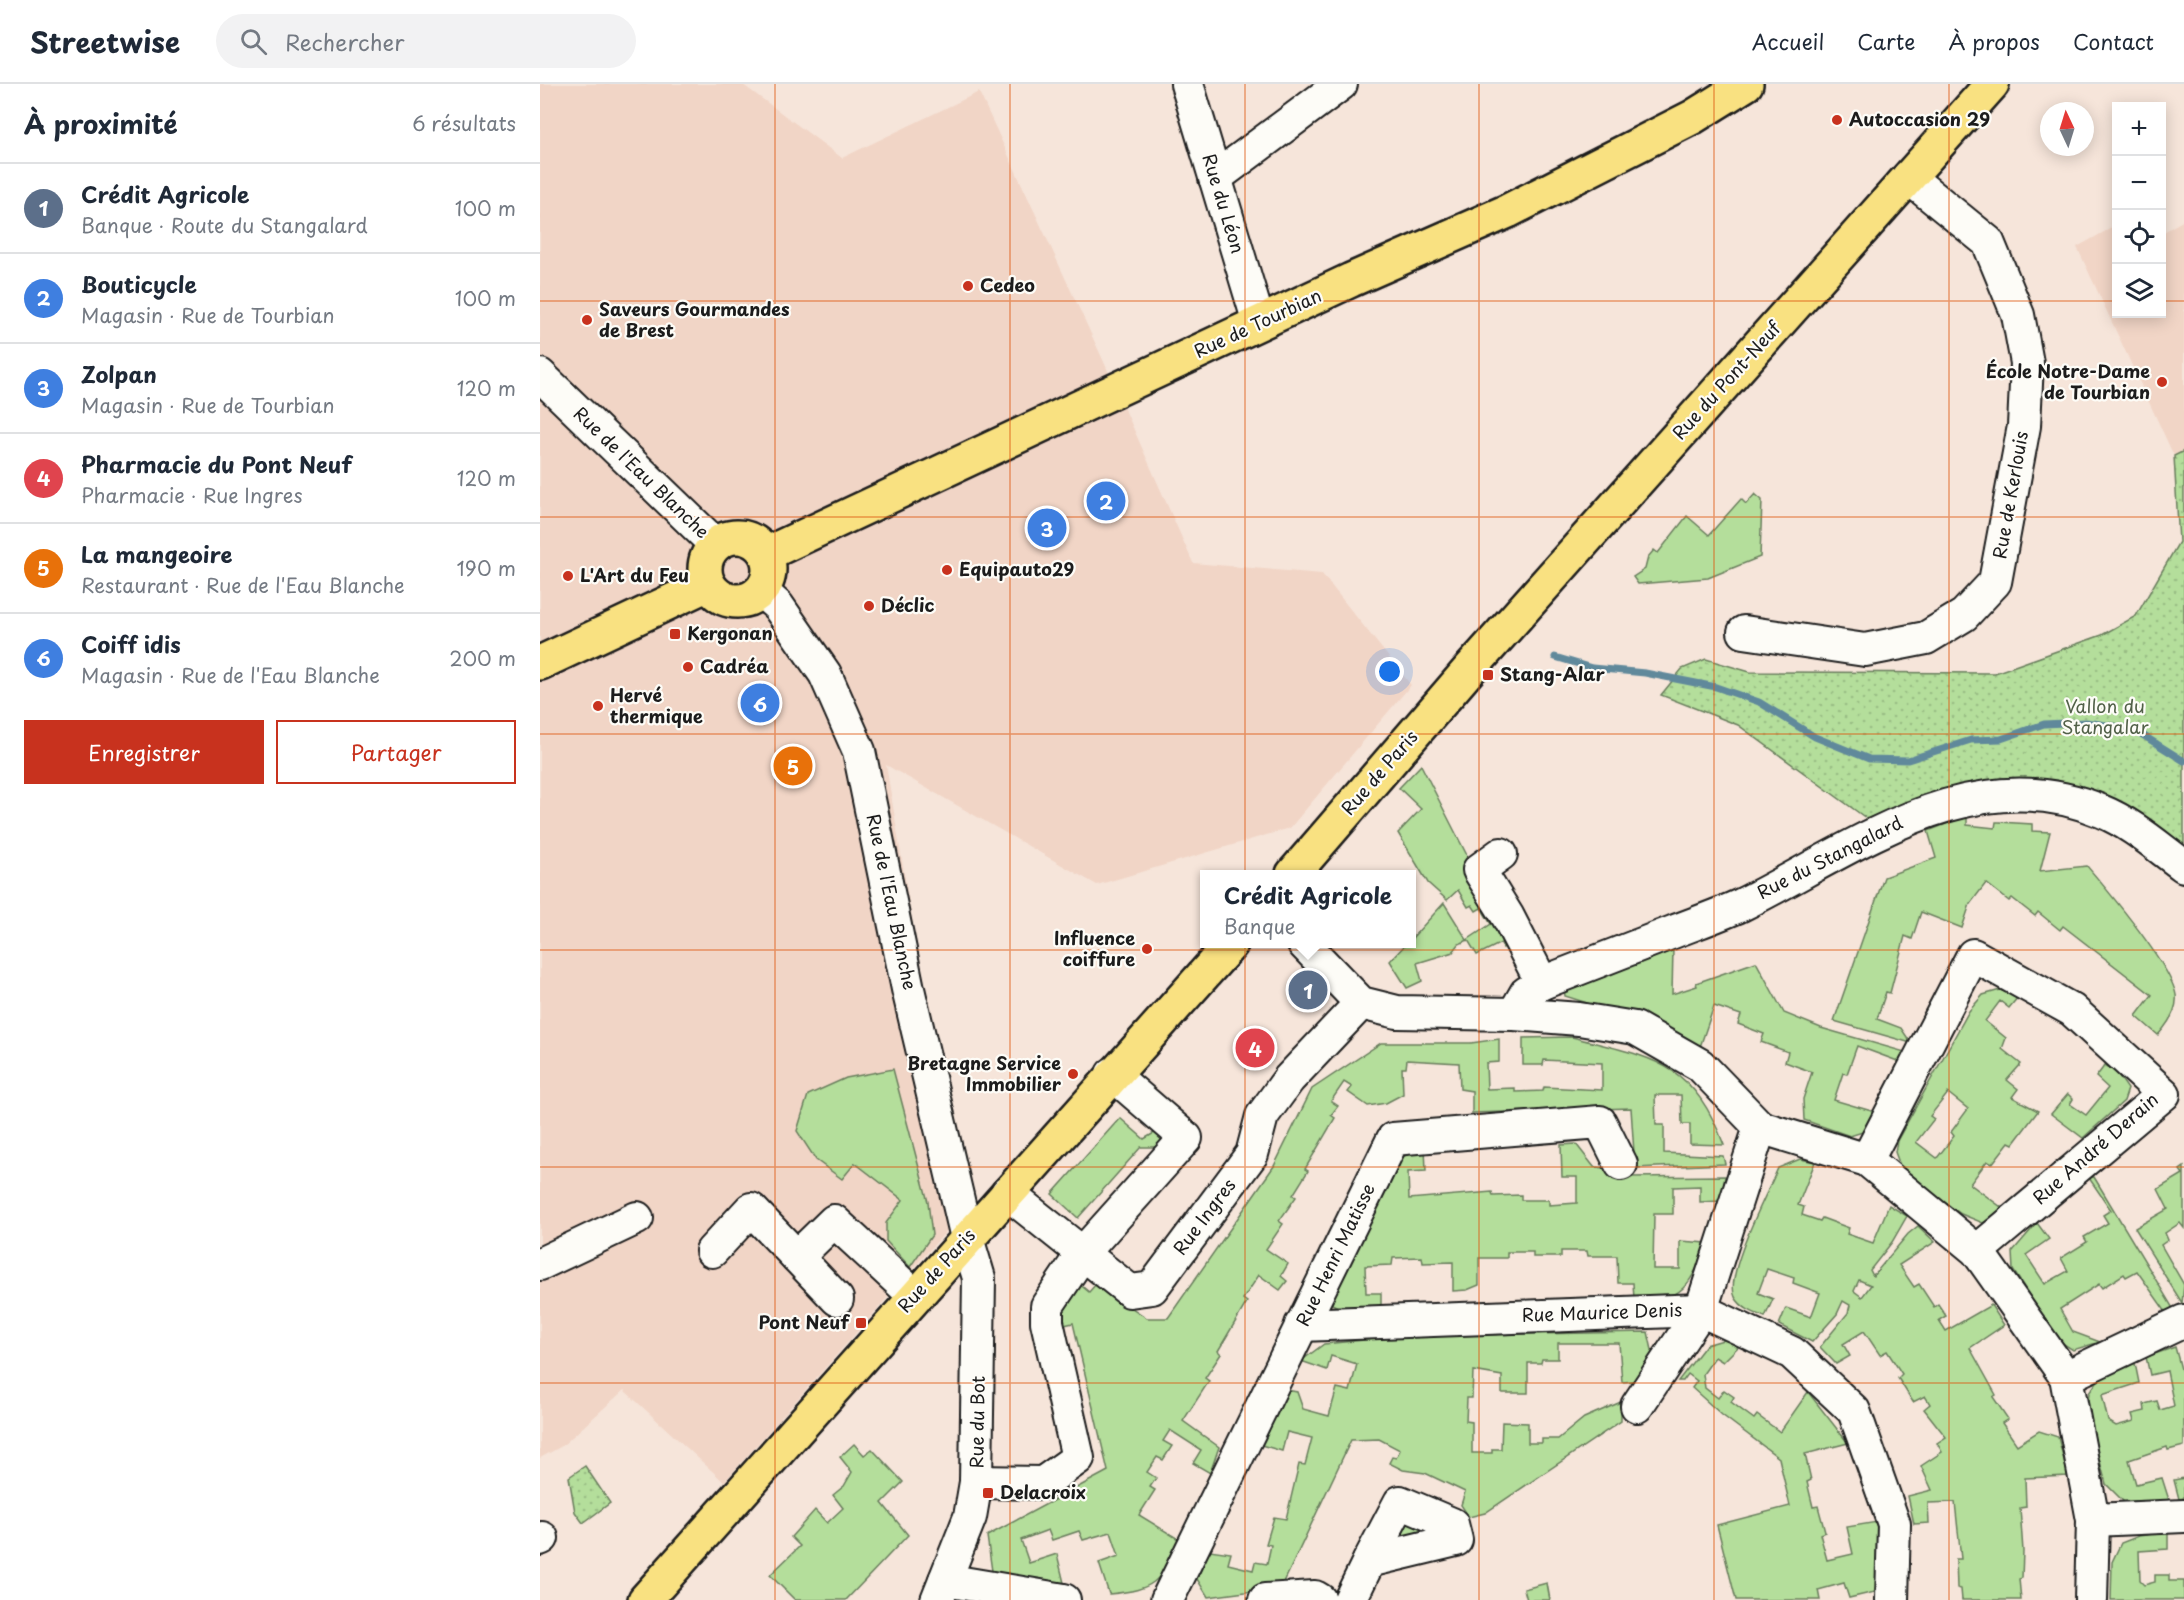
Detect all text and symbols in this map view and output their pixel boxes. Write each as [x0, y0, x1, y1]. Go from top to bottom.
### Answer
search box [216, 14, 636, 68]
text: Streetwise [30, 20, 180, 63]
icon: search [237, 25, 270, 58]
text: Rechercher [285, 25, 404, 58]
text: Accueil [1752, 25, 1824, 57]
text: Carte [1857, 25, 1915, 57]
text: À propos [1948, 25, 2040, 57]
text: Contact [2073, 25, 2154, 57]
north arrow [2040, 102, 2094, 156]
map controls [2112, 102, 2166, 318]
button: + [2112, 102, 2166, 156]
text: À proximité [24, 104, 178, 143]
place label: Autoccasion 29 [1849, 105, 1990, 132]
text: 6 résultats [412, 108, 516, 138]
marker: Autoccasion 29 [1830, 113, 1844, 127]
street label: Rue du Léon [1196, 150, 1252, 257]
button: − [2112, 156, 2166, 210]
text: Crédit Agricole [81, 177, 249, 210]
text: 1 [39, 193, 48, 223]
text: 100 m [455, 193, 516, 223]
text: Banque · Route du Stangalard [81, 210, 368, 240]
button: locate [2112, 210, 2166, 264]
button: layers [2112, 264, 2166, 318]
text: Bouticycle [81, 267, 197, 300]
place label: Cedeo [980, 271, 1035, 298]
marker: Cedeo [961, 279, 975, 293]
street label: Rue de Tourbian [1189, 281, 1326, 364]
text: 2 [36, 283, 51, 313]
text: 100 m [455, 283, 516, 313]
place label: Saveurs Gourmandes de Brest [599, 295, 790, 343]
text: Magasin · Rue de Tourbian [81, 300, 335, 330]
marker: Saveurs Gourmandes de Brest [580, 313, 594, 327]
street label: Rue du Pont-Neuf [1665, 314, 1787, 445]
text: Zolpan [81, 357, 157, 390]
place label: École Notre-Dame de Tourbian [1986, 357, 2150, 405]
text: 3 [37, 373, 50, 403]
text: 120 m [457, 373, 516, 403]
marker: École Notre-Dame de Tourbian [2155, 375, 2169, 389]
text: Magasin · Rue de Tourbian [81, 390, 335, 420]
street label: Rue de l'Eau Blanche [568, 400, 716, 544]
street label: Rue de Kerlouis [1985, 429, 2034, 561]
text: Pharmacie du Pont Neuf [81, 447, 352, 480]
text: 4 [37, 463, 50, 493]
text: 120 m [457, 463, 516, 493]
pin: 2 [1086, 478, 1126, 524]
text: Pharmacie · Rue Ingres [81, 480, 303, 510]
pin: 3 [1028, 506, 1066, 550]
text: La mangeoire [81, 537, 233, 570]
text: 5 [37, 553, 50, 583]
text: 190 m [457, 553, 516, 583]
place label: Equipauto29 [959, 555, 1075, 582]
place label: L'Art du Feu [580, 561, 689, 588]
marker: Equipauto29 [940, 563, 954, 577]
marker: L'Art du Feu [561, 569, 575, 583]
text: Restaurant · Rue de l'Eau Blanche [81, 570, 405, 600]
place label: Déclic [881, 591, 935, 618]
marker: Déclic [862, 599, 876, 613]
place label: Kergonan [687, 619, 773, 646]
text: Coiff idis [81, 627, 181, 660]
marker: Kergonan [668, 627, 682, 641]
text: 6 [36, 643, 51, 673]
text: 200 m [449, 643, 516, 673]
place label: Cadréa [700, 652, 769, 679]
your location [1375, 657, 1404, 686]
text: Magasin · Rue de l'Eau Blanche [81, 660, 380, 690]
marker: Cadréa [681, 660, 695, 674]
place label: Stang-Alar [1500, 660, 1605, 687]
marker: Stang-Alar [1481, 668, 1495, 682]
pin: 6 [740, 680, 780, 726]
place label: Hervé thermique [610, 681, 703, 729]
park label: Vallon du Stangalar [2061, 692, 2149, 740]
marker: Hervé thermique [591, 699, 605, 713]
button: Enregistrer [24, 720, 264, 784]
button: Partager [276, 720, 516, 784]
street label: Rue de Paris [1334, 724, 1423, 820]
pin: 5 [774, 744, 812, 788]
street label: Rue du Stangalard [1752, 808, 1907, 905]
street label: Rue de l'Eau Blanche [861, 811, 924, 992]
popup [1200, 870, 1416, 948]
text: Crédit Agricole [1224, 878, 1392, 911]
text: Banque [1224, 911, 1296, 941]
place label: Influence coiffure [1054, 924, 1135, 972]
marker: Influence coiffure [1140, 942, 1154, 956]
pin: 1 [1288, 968, 1328, 1012]
pin: 4 [1236, 1026, 1274, 1070]
place label: Bretagne Service Immobilier [907, 1049, 1062, 1097]
marker: Bretagne Service Immobilier [1066, 1067, 1080, 1081]
street label: Rue André Derain [2026, 1086, 2164, 1210]
street label: Rue Ingres [1166, 1172, 1242, 1260]
street label: Rue Henri Matisse [1288, 1178, 1381, 1330]
street label: Rue de Paris [891, 1222, 981, 1318]
street label: Rue Maurice Denis [1521, 1295, 1683, 1328]
place label: Pont Neuf [759, 1308, 850, 1335]
marker: Pont Neuf [854, 1316, 868, 1330]
street label: Rue du Bot [962, 1375, 991, 1469]
place label: Delacroix [1000, 1478, 1086, 1505]
marker: Delacroix [981, 1486, 995, 1500]

